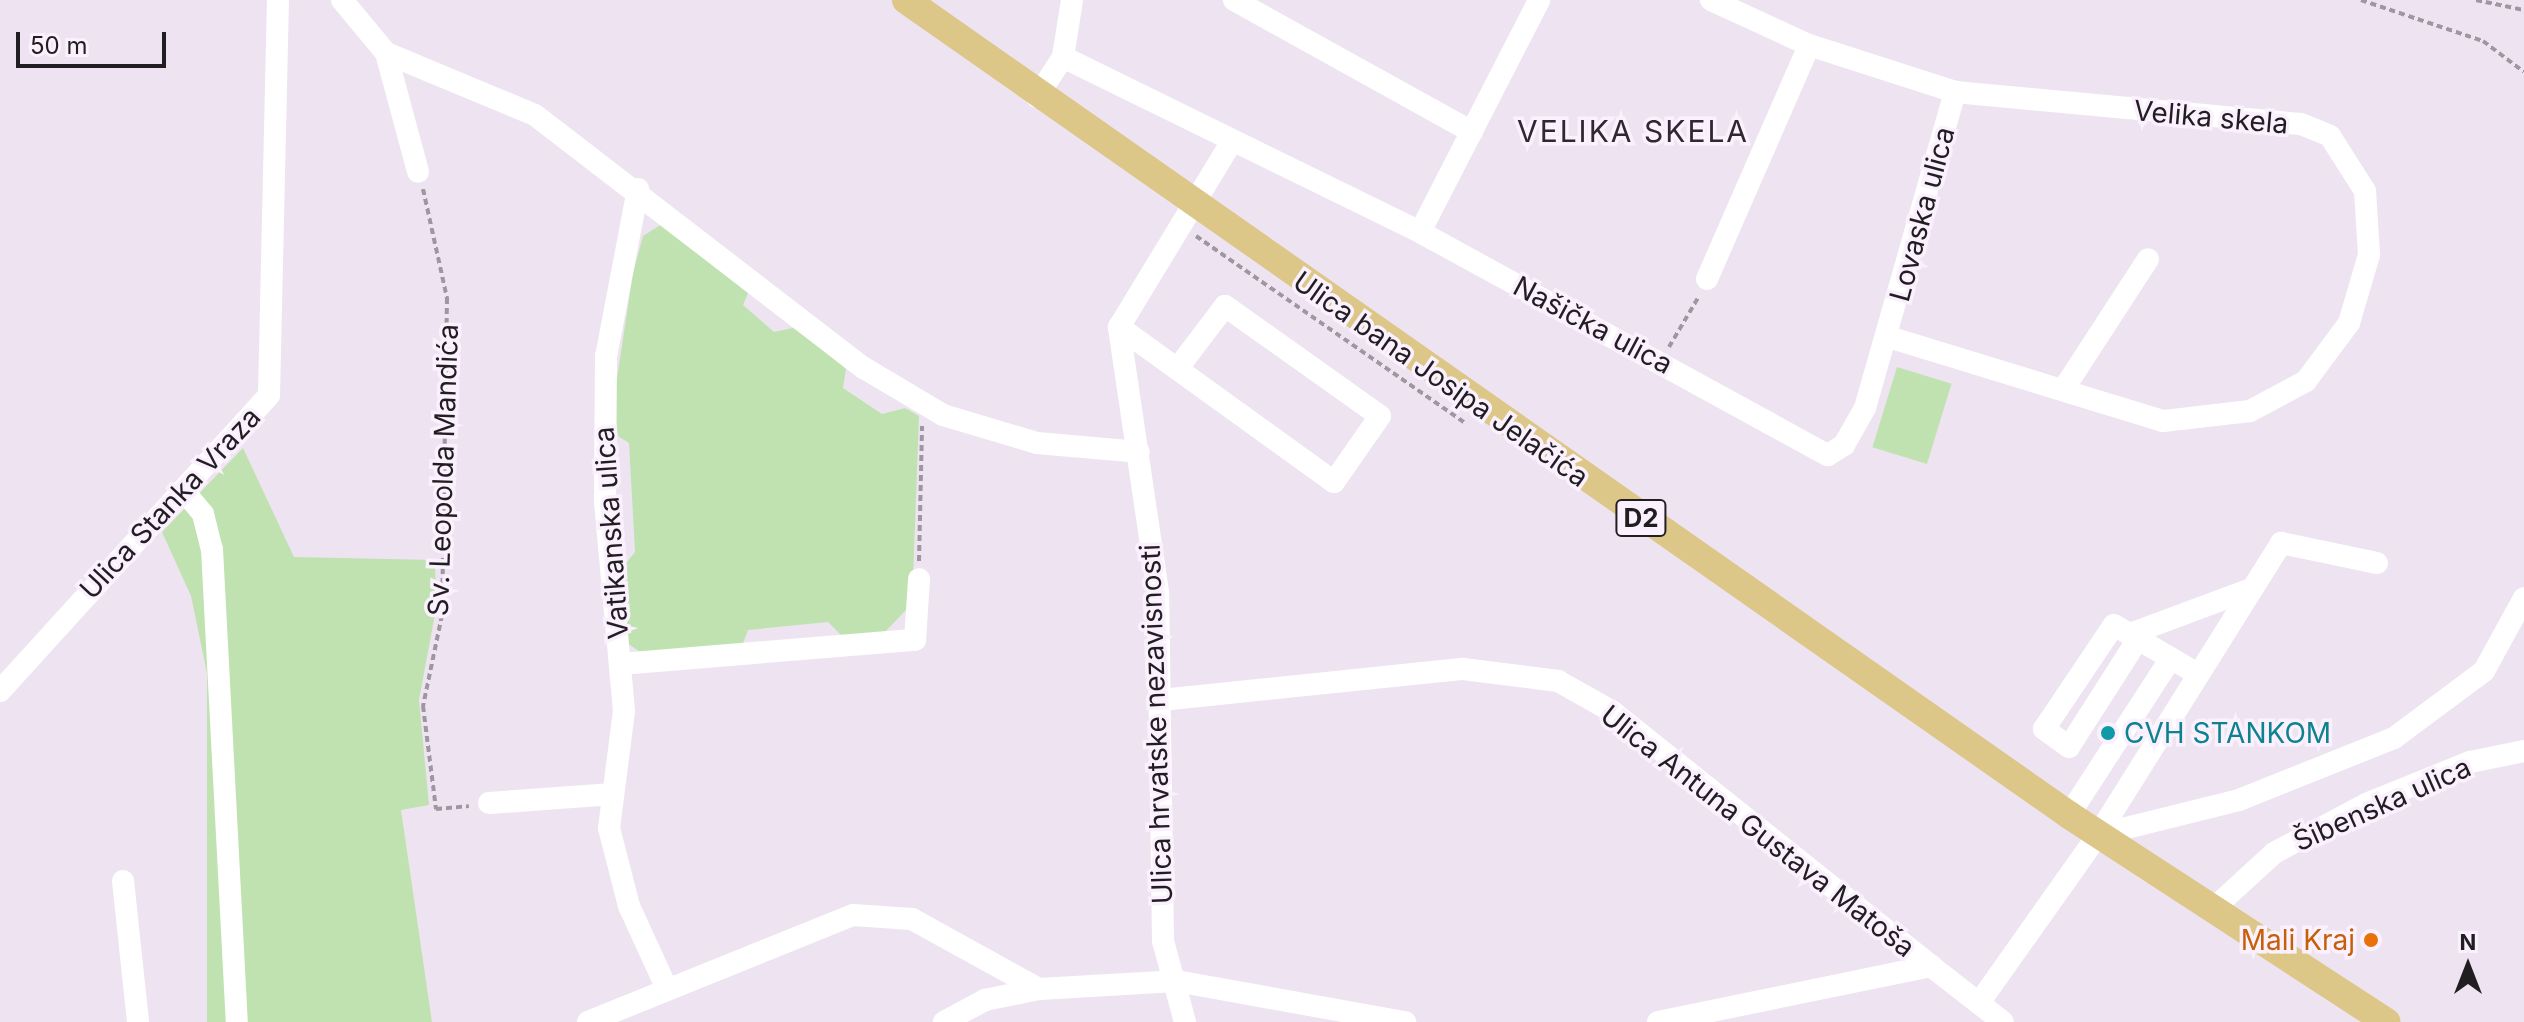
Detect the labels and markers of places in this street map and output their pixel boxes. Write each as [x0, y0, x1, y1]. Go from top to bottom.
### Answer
place label: CVH STANKOM [2124, 716, 2331, 750]
marker: CVH STANKOM [2099, 724, 2117, 742]
place label: Mali Kraj [2241, 923, 2355, 957]
marker: Mali Kraj [2362, 931, 2380, 949]

